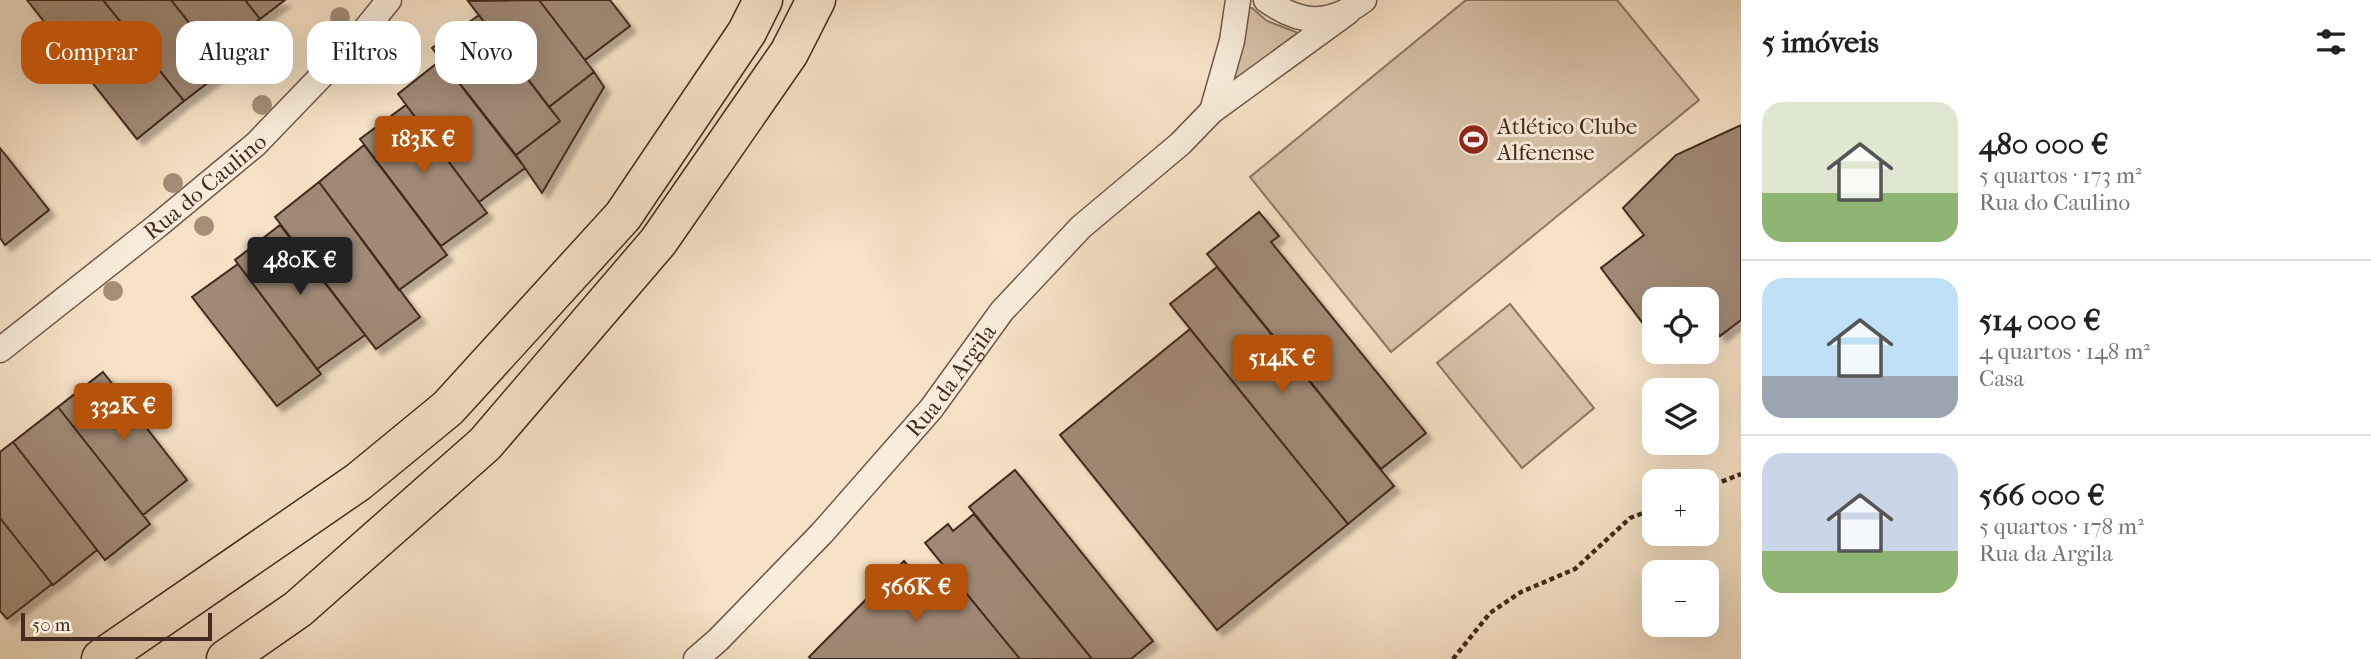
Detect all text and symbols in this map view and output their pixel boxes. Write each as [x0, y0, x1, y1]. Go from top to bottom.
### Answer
chip: Comprar [21, 21, 162, 84]
chip: Alugar [176, 21, 293, 84]
chip: Filtros [307, 21, 421, 84]
chip: Novo [435, 21, 537, 84]
icon: filters [2312, 23, 2350, 61]
text: 5 imóveis [1762, 25, 1879, 60]
place label: Atlético Clube Alfenense [1496, 113, 1637, 166]
pin: 183K € [366, 116, 480, 176]
sports icon: Atlético Clube Alfenense [1457, 122, 1491, 156]
text: 183K € [391, 125, 455, 152]
text: 480 000 € [1979, 127, 2109, 162]
street label: Rua do Caulino [138, 128, 272, 245]
icon: home [1818, 130, 1902, 214]
text: 5 quartos · 173 m² [1979, 162, 2142, 189]
text: Rua do Caulino [1979, 189, 2130, 216]
pin: 480K € [243, 238, 357, 297]
text: 480K € [263, 246, 337, 273]
map controls [1642, 287, 1719, 637]
button: locate [1642, 287, 1719, 364]
text: 514 000 € [1979, 303, 2101, 338]
icon: home [1818, 306, 1902, 390]
street label: Rua da Argila [900, 319, 1002, 443]
pin: 514K € [1225, 336, 1339, 395]
text: 4 quartos · 148 m² [1979, 338, 2150, 365]
text: 514K € [1248, 344, 1316, 371]
text: Casa [1979, 365, 2024, 392]
button: layers [1642, 378, 1719, 455]
pin: 332K € [66, 384, 180, 443]
text: 332K € [90, 392, 156, 419]
button: + [1642, 469, 1719, 546]
text: 566 000 € [1979, 478, 2105, 513]
icon: home [1818, 481, 1902, 565]
text: 5 quartos · 178 m² [1979, 513, 2144, 540]
text: Rua da Argila [1979, 540, 2113, 567]
button: − [1642, 560, 1719, 637]
pin: 566K € [859, 564, 973, 624]
text: 566K € [881, 573, 951, 600]
scale bar [21, 610, 212, 642]
text: 50 m [32, 614, 71, 636]

